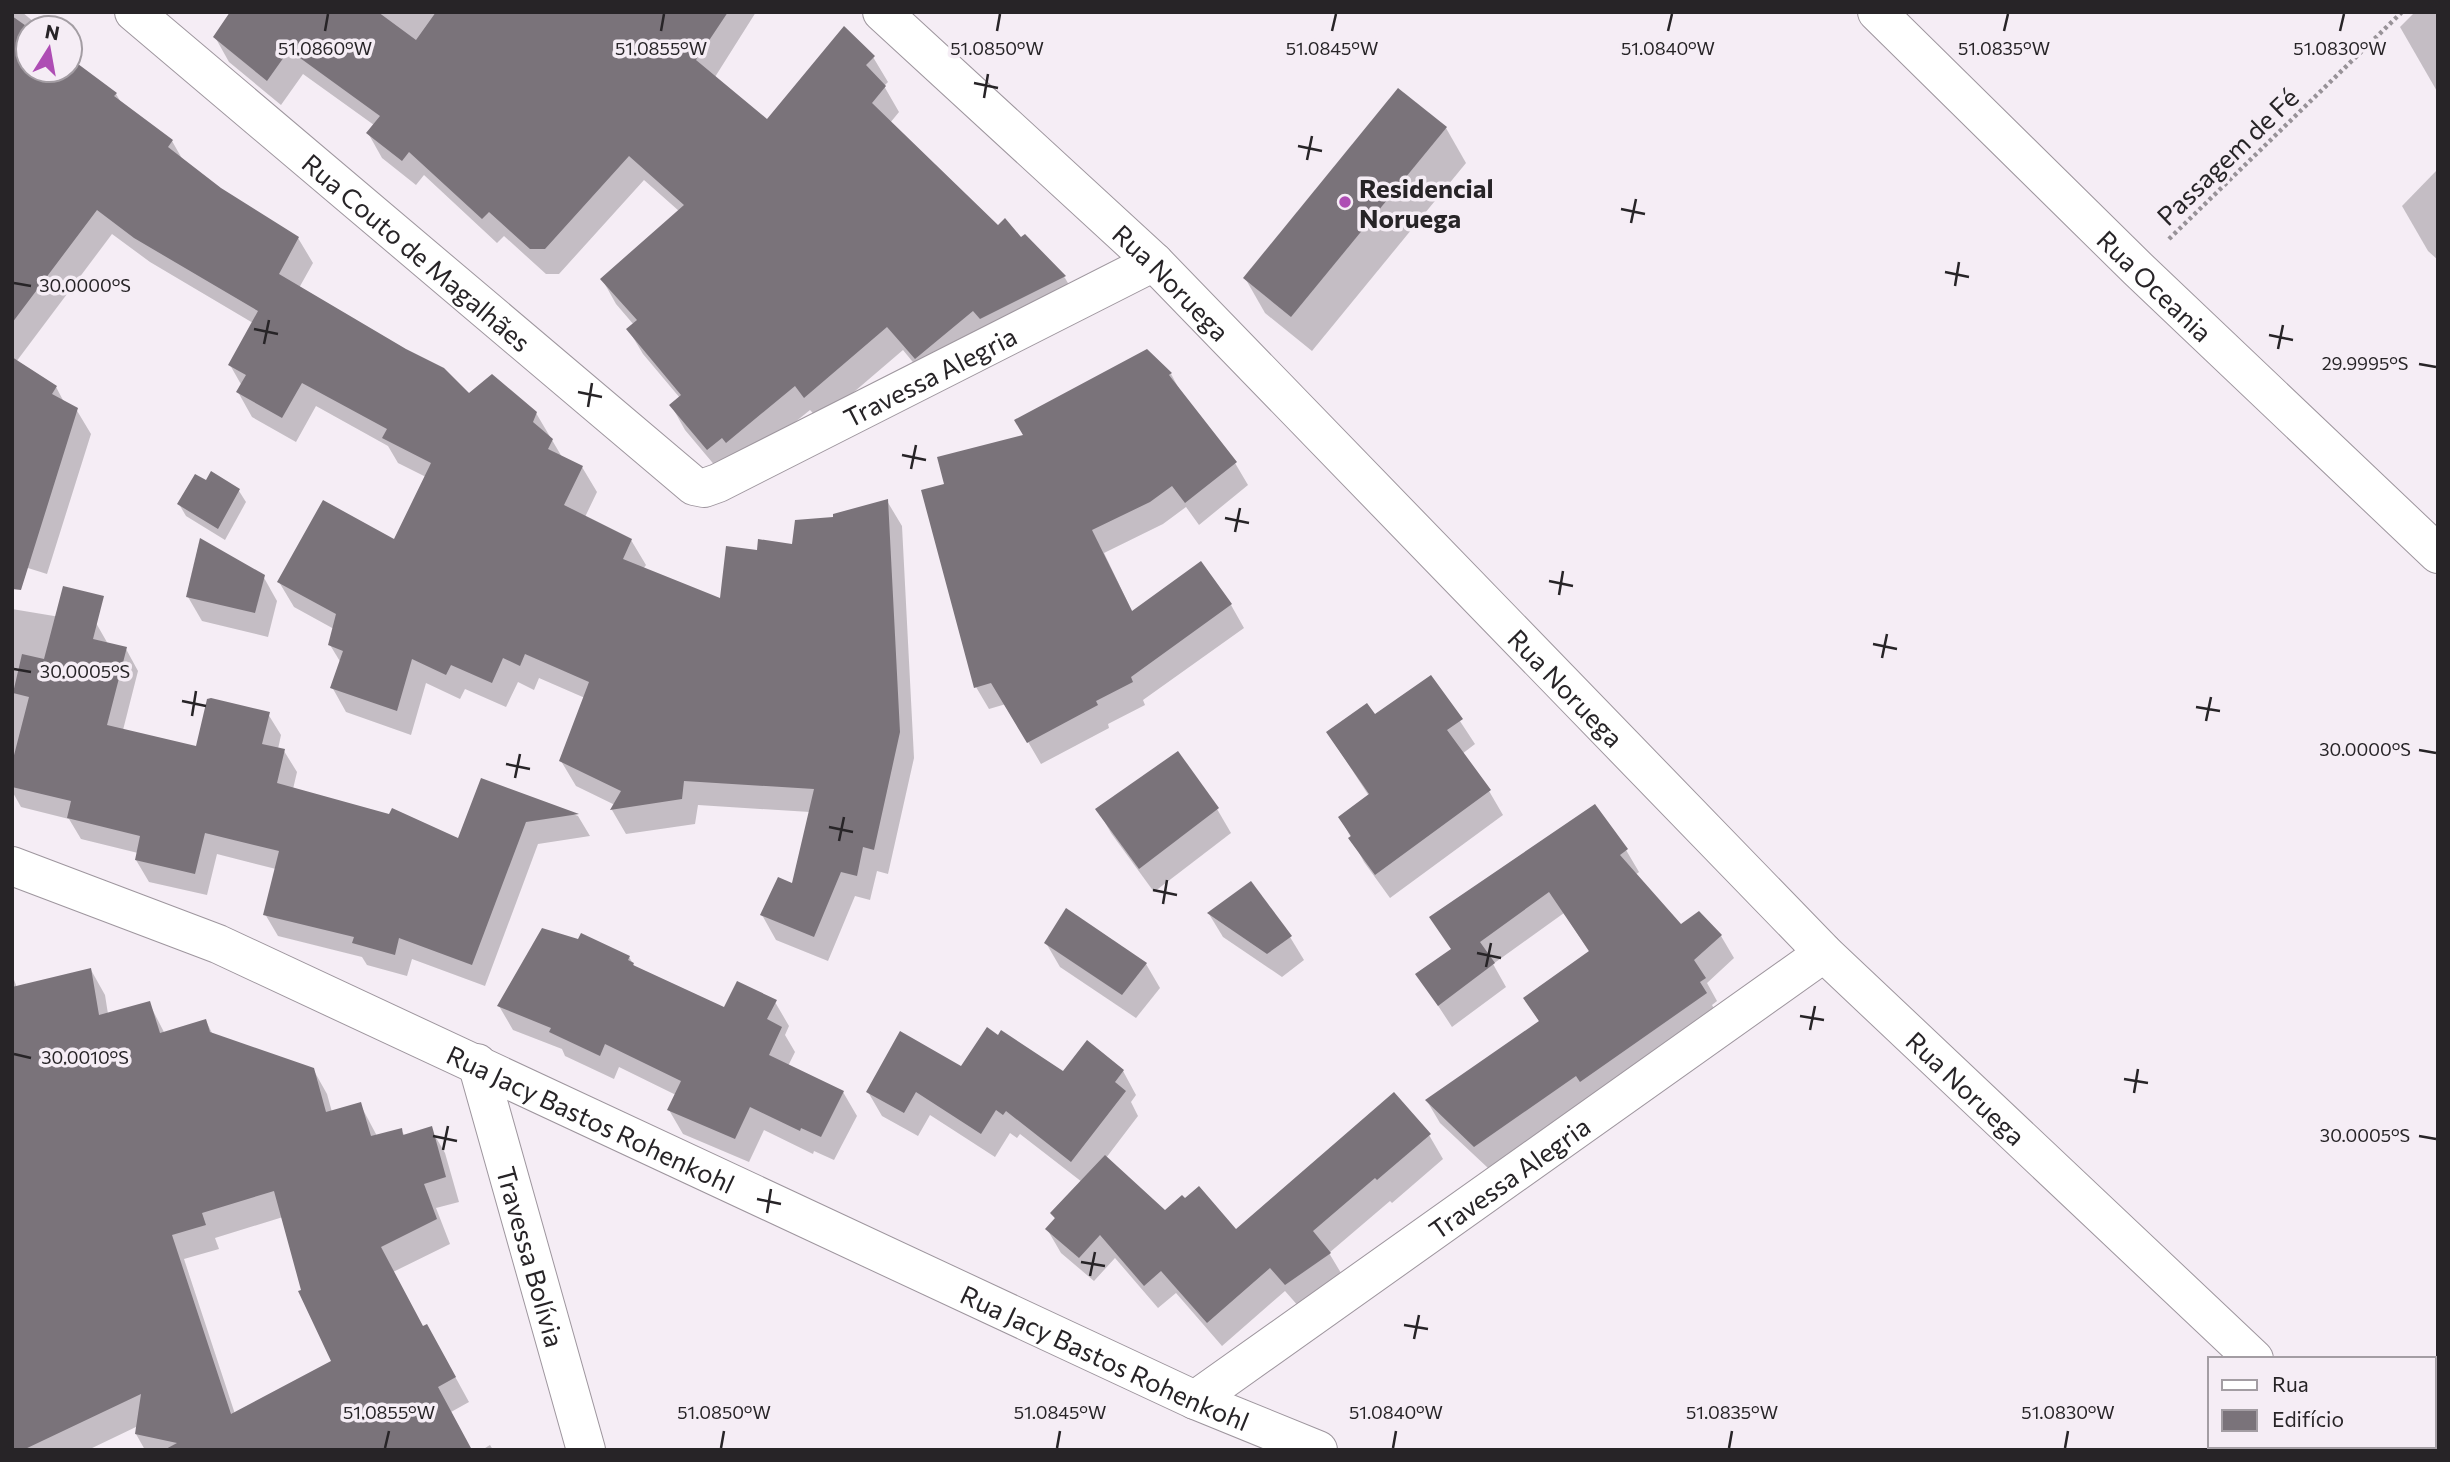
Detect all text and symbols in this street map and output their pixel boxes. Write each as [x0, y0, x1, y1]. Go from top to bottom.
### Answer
north arrow [14, 14, 84, 84]
text: N [43, 19, 62, 44]
text: 51.0860°W [278, 37, 372, 59]
text: 51.0855°W [615, 37, 707, 59]
text: 51.0850°W [950, 37, 1044, 59]
text: 51.0845°W [1286, 37, 1378, 59]
text: 51.0840°W [1621, 37, 1715, 59]
text: 51.0835°W [1958, 37, 2050, 59]
text: 51.0830°W [2293, 37, 2387, 59]
street label: Passagem de Fé [2150, 81, 2304, 231]
street label: Rua Couto de Magalhães [297, 146, 538, 357]
place label: Residencial Noruega [1359, 172, 1494, 233]
marker: Residencial Noruega [1337, 194, 1353, 210]
street label: Rua Noruega [1107, 217, 1236, 346]
street label: Rua Oceania [2092, 223, 2219, 347]
text: 30.0000°S [39, 274, 131, 296]
street label: Travessa Alegria [838, 319, 1021, 432]
text: 29.9995°S [2322, 352, 2408, 374]
street label: Rua Noruega [1503, 622, 1630, 753]
text: 30.0005°S [40, 660, 130, 682]
text: 30.0000°S [2319, 738, 2411, 760]
street label: Rua Noruega [1901, 1024, 2032, 1151]
street label: Rua Jacy Bastos Rohenkohl [442, 1038, 740, 1199]
text: 30.0010°S [41, 1046, 129, 1068]
street label: Travessa Alegria [1422, 1109, 1595, 1245]
text: 30.0005°S [2320, 1124, 2410, 1146]
street label: Travessa Bolívia [491, 1163, 572, 1350]
street label: Rua Jacy Bastos Rohenkohl [956, 1278, 1254, 1436]
legend [2208, 1357, 2436, 1448]
text: Rua [2272, 1371, 2309, 1396]
text: 51.0855°W [343, 1401, 435, 1423]
text: 51.0850°W [677, 1401, 771, 1423]
text: 51.0845°W [1014, 1401, 1106, 1423]
text: 51.0840°W [1349, 1401, 1443, 1423]
text: 51.0835°W [1686, 1401, 1778, 1423]
text: 51.0830°W [2021, 1401, 2115, 1423]
text: Edifício [2272, 1406, 2344, 1431]

